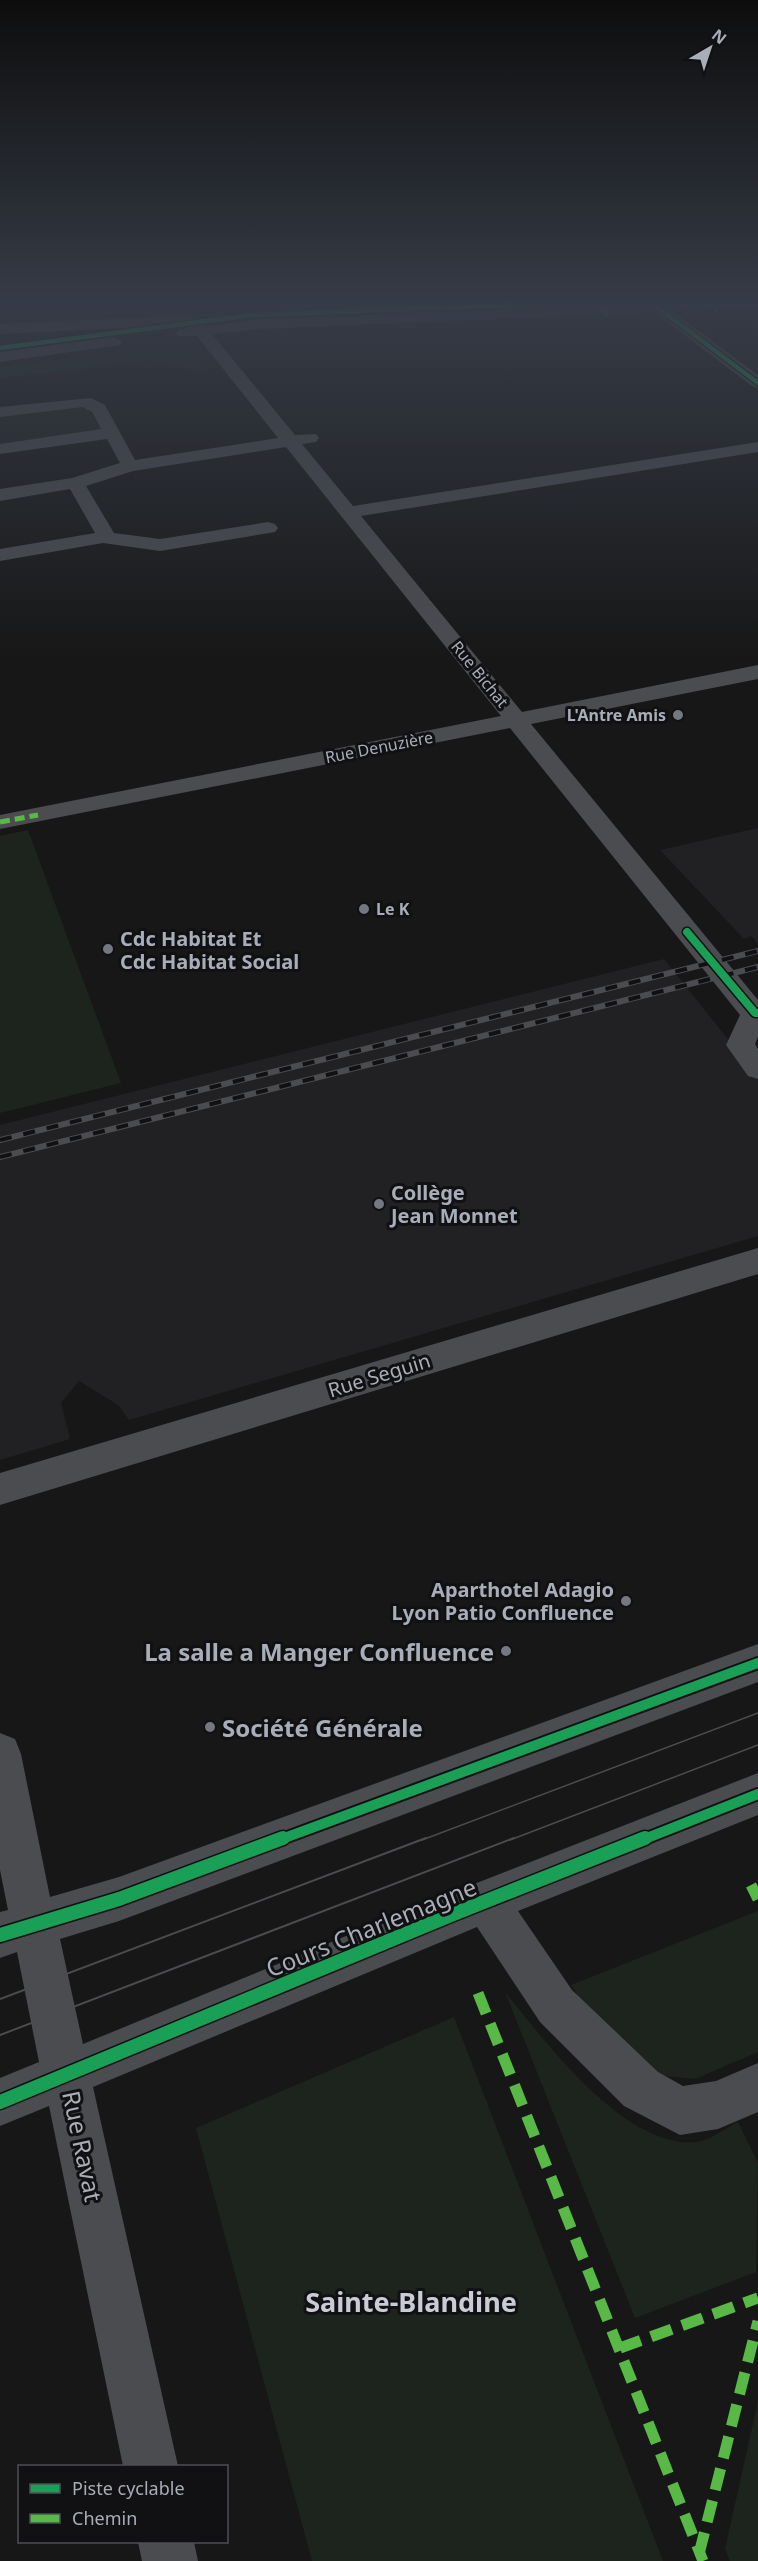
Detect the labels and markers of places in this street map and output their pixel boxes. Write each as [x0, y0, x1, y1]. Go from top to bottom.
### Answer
place label: L'Antre Amis [567, 704, 666, 726]
marker: L'Antre Amis [671, 708, 685, 722]
place label: Le K [376, 898, 410, 920]
marker: Le K [357, 902, 371, 916]
place label: Cdc Habitat Et Cdc Habitat Social [120, 925, 299, 975]
marker: Cdc Habitat Et Cdc Habitat Social [101, 942, 115, 956]
place label: Collège Jean Monnet [389, 1179, 518, 1229]
marker: Collège Jean Monnet [372, 1197, 386, 1211]
place label: Aparthotel Adagio Lyon Patio Confluence [392, 1576, 614, 1626]
marker: Aparthotel Adagio Lyon Patio Confluence [619, 1594, 633, 1608]
place label: La salle a Manger Confluence [144, 1635, 494, 1668]
marker: La salle a Manger Confluence [499, 1644, 513, 1658]
place label: Société Générale [222, 1711, 423, 1744]
marker: Société Générale [203, 1720, 217, 1734]

